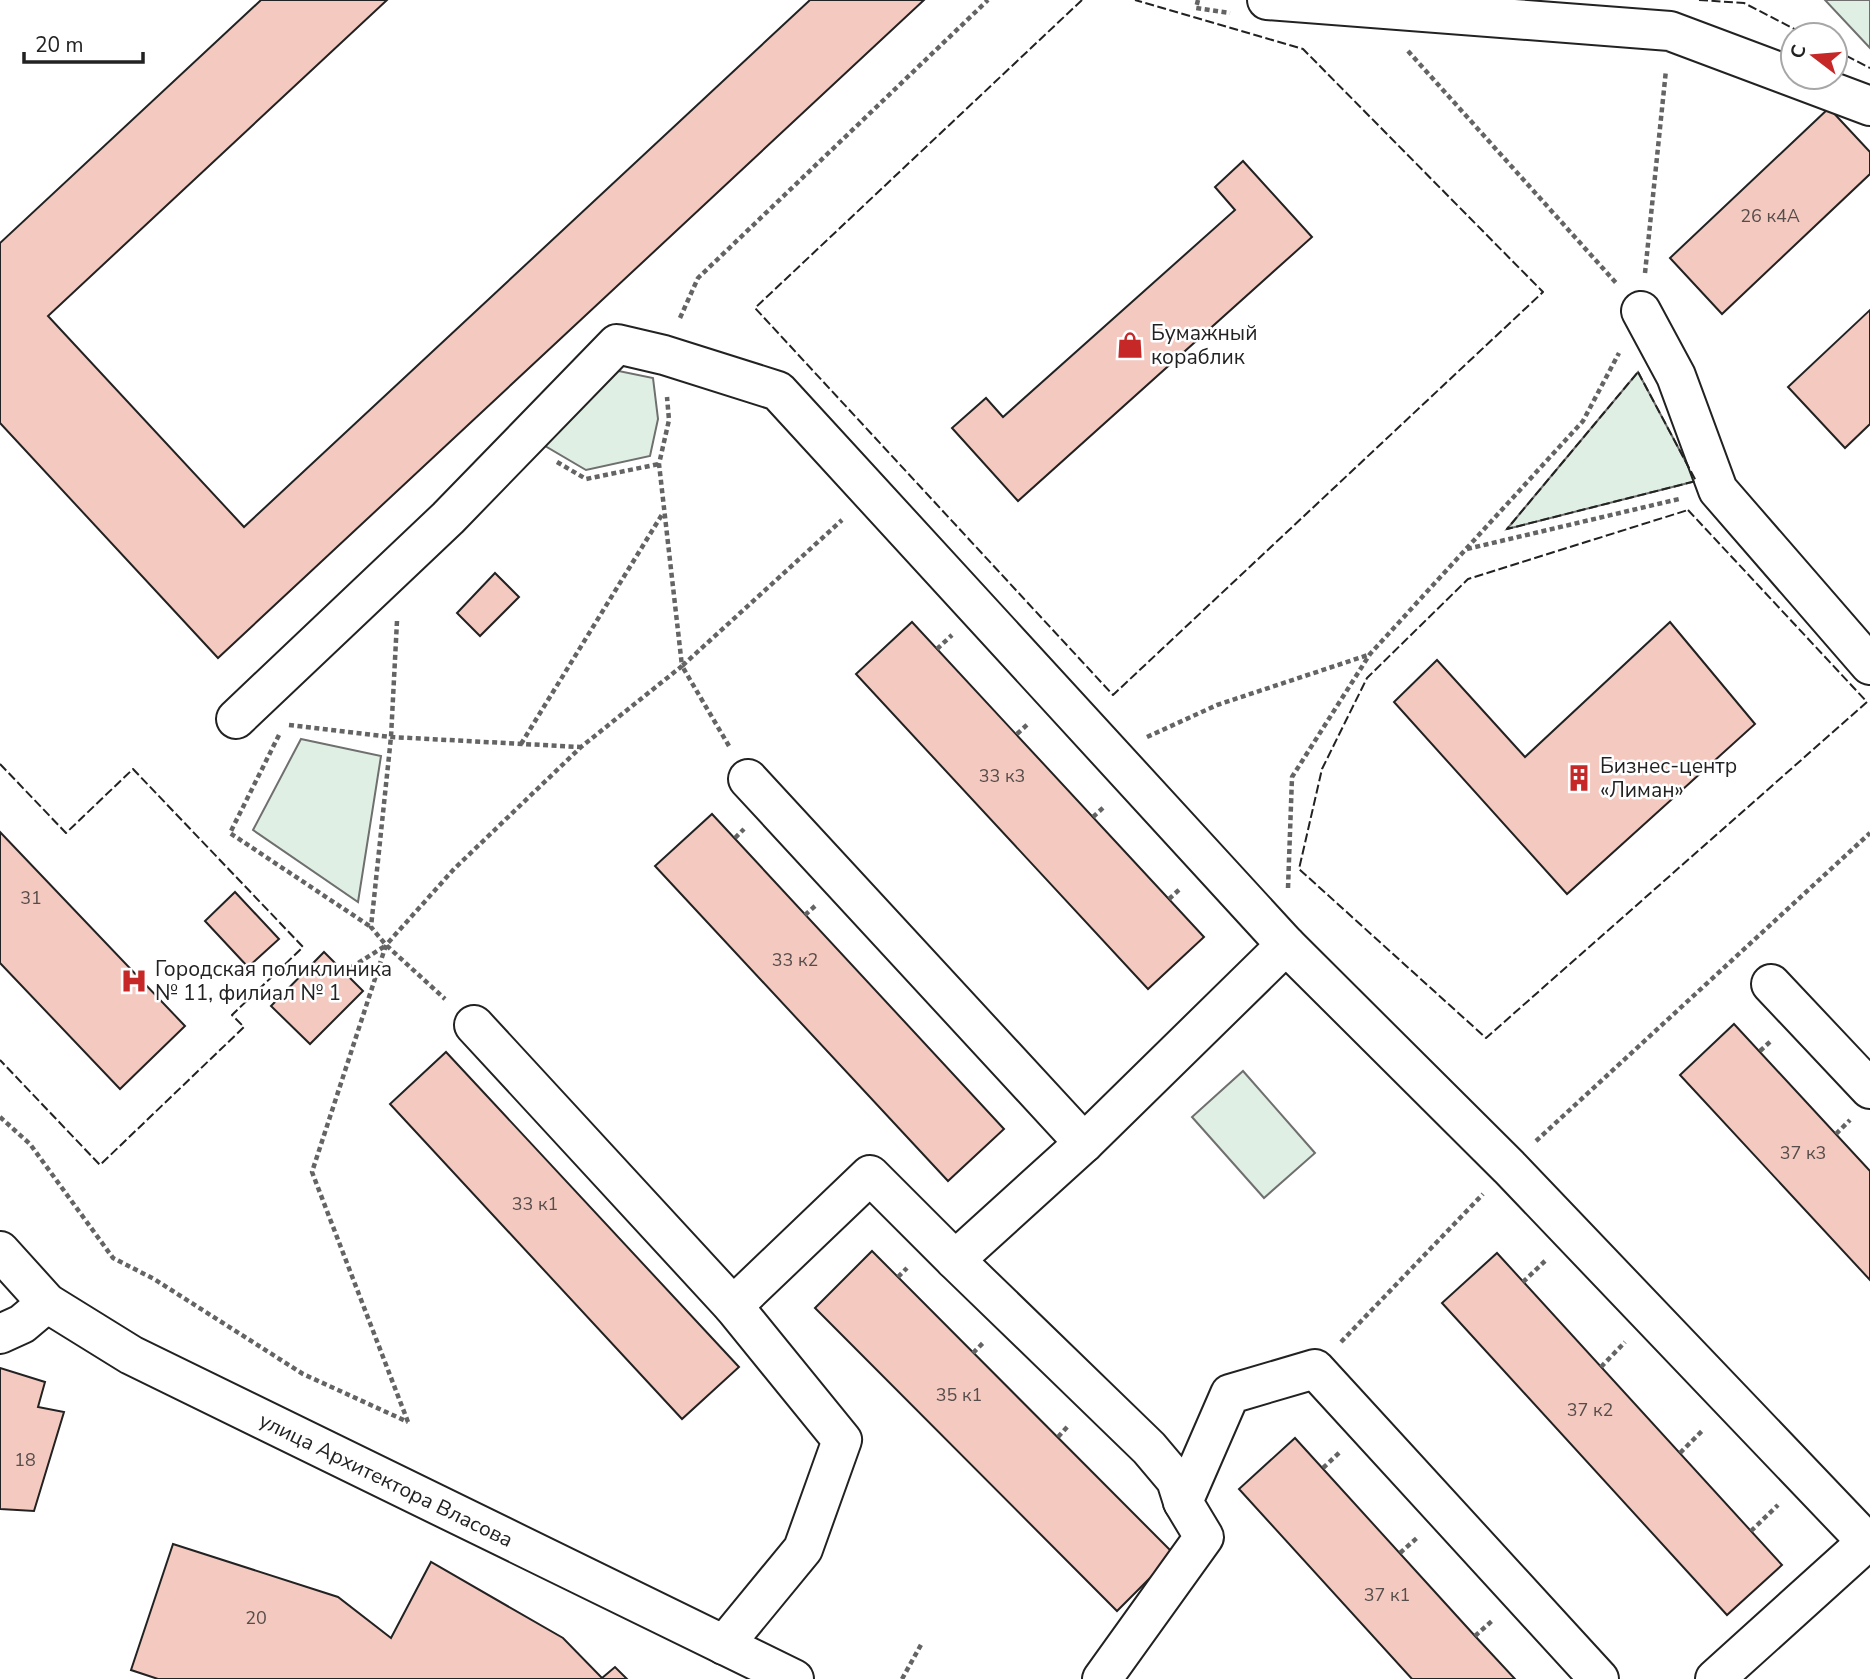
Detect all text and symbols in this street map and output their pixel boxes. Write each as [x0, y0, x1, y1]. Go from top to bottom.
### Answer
scale bar [24, 21, 144, 65]
north arrow [1779, 21, 1849, 91]
text: 20 m [35, 31, 84, 59]
text: С [1784, 42, 1813, 61]
house number: 26 к4А [1740, 204, 1800, 228]
place label: Бумажный кораблик [1151, 319, 1257, 371]
shop icon: Бумажный кораблик [1115, 330, 1145, 360]
place label: Бизнес-центр «Лиман» [1600, 752, 1737, 804]
building icon: Бизнес-центр «Лиман» [1564, 763, 1594, 793]
house number: 33 к3 [979, 764, 1025, 788]
house number: 31 [20, 886, 42, 910]
house number: 33 к2 [772, 948, 818, 972]
place label: Городская поликлиника № 11, филиал № 1 [155, 955, 392, 1007]
hospital icon: Городская поликлиника № 11, филиал № 1 [119, 966, 149, 996]
house number: 37 к3 [1780, 1141, 1826, 1165]
house number: 33 к1 [512, 1192, 558, 1216]
house number: 35 к1 [936, 1383, 982, 1407]
house number: 37 к2 [1567, 1398, 1613, 1422]
street label: улица Архитектора Власова [254, 1406, 518, 1554]
house number: 18 [14, 1448, 36, 1472]
house number: 37 к1 [1364, 1583, 1410, 1607]
house number: 20 [245, 1606, 267, 1630]

